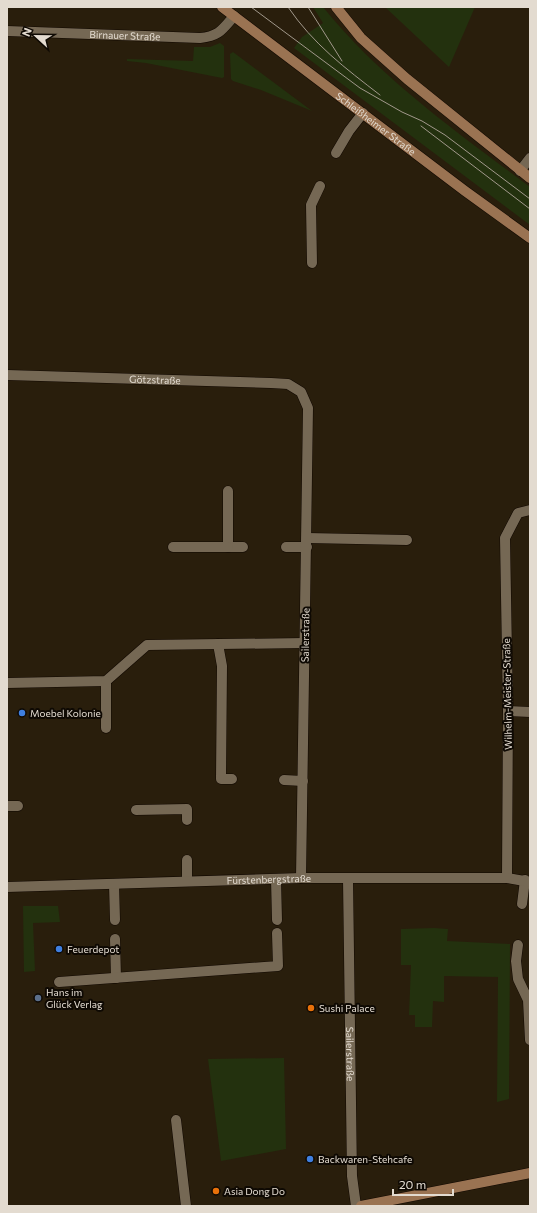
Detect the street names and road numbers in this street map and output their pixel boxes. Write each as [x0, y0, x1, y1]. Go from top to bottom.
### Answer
street label: Birnauer Straße [89, 28, 161, 43]
street label: Schleißheimer Straße [334, 89, 418, 158]
street label: Götzstraße [129, 373, 181, 386]
street label: Sailerstraße [299, 608, 311, 662]
street label: Wilhelm-Meister-Straße [500, 638, 514, 750]
street label: Fürstenbergstraße [227, 872, 311, 886]
street label: Sailerstraße [344, 1027, 357, 1081]

